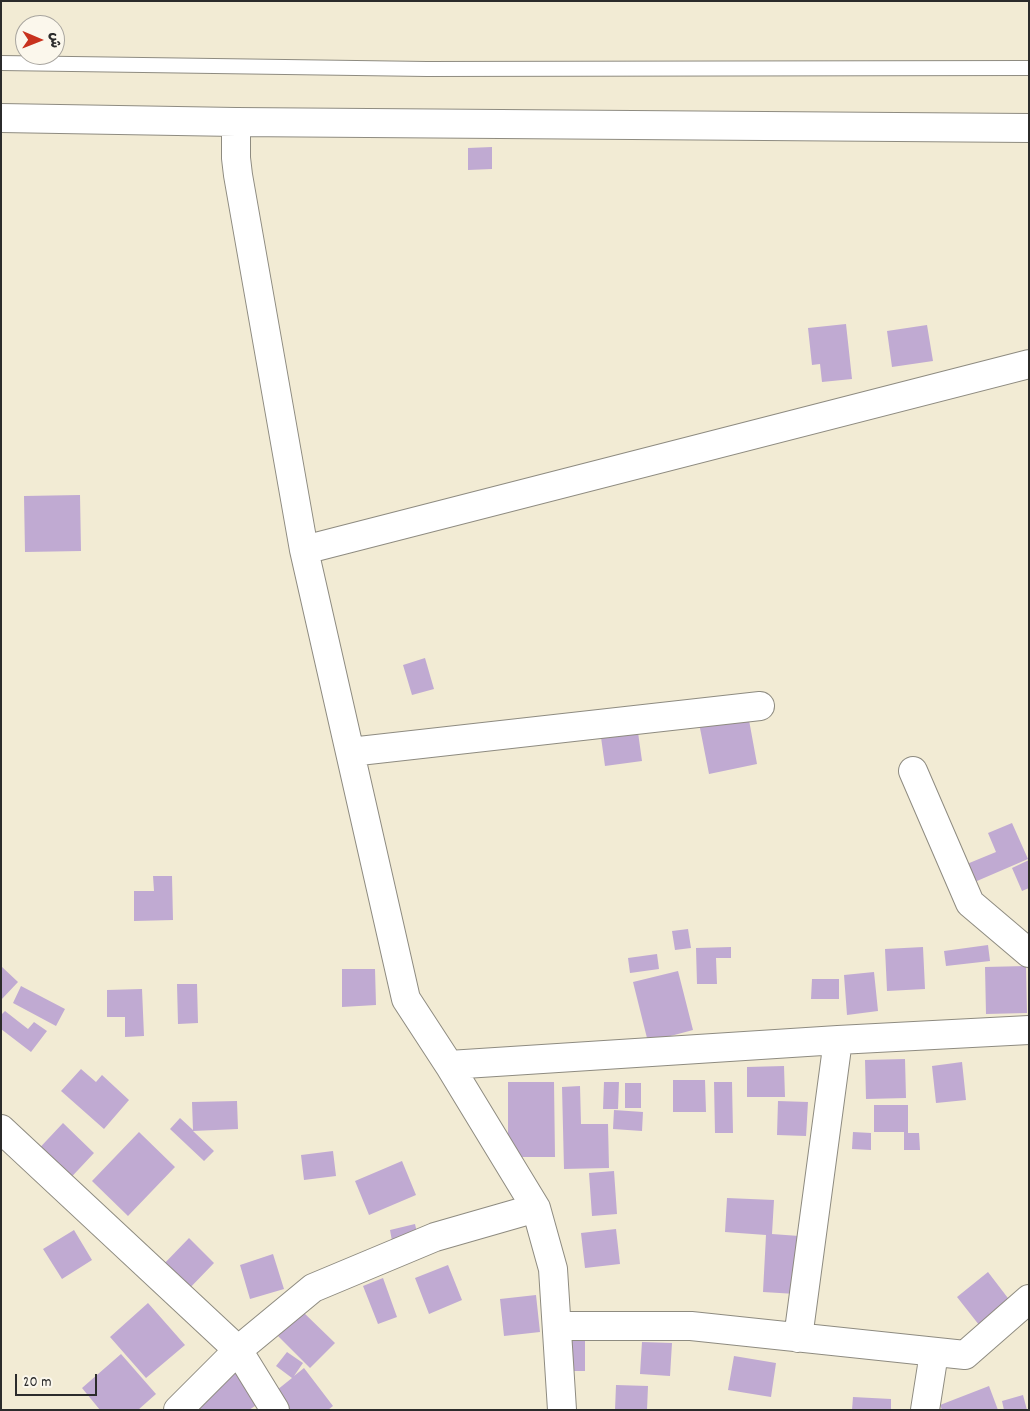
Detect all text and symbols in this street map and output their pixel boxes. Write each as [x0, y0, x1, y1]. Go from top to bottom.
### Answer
north arrow [15, 15, 65, 65]
text: ش [44, 32, 64, 48]
scale bar [18, 1364, 100, 1396]
text: 20 m [23, 1372, 51, 1394]

